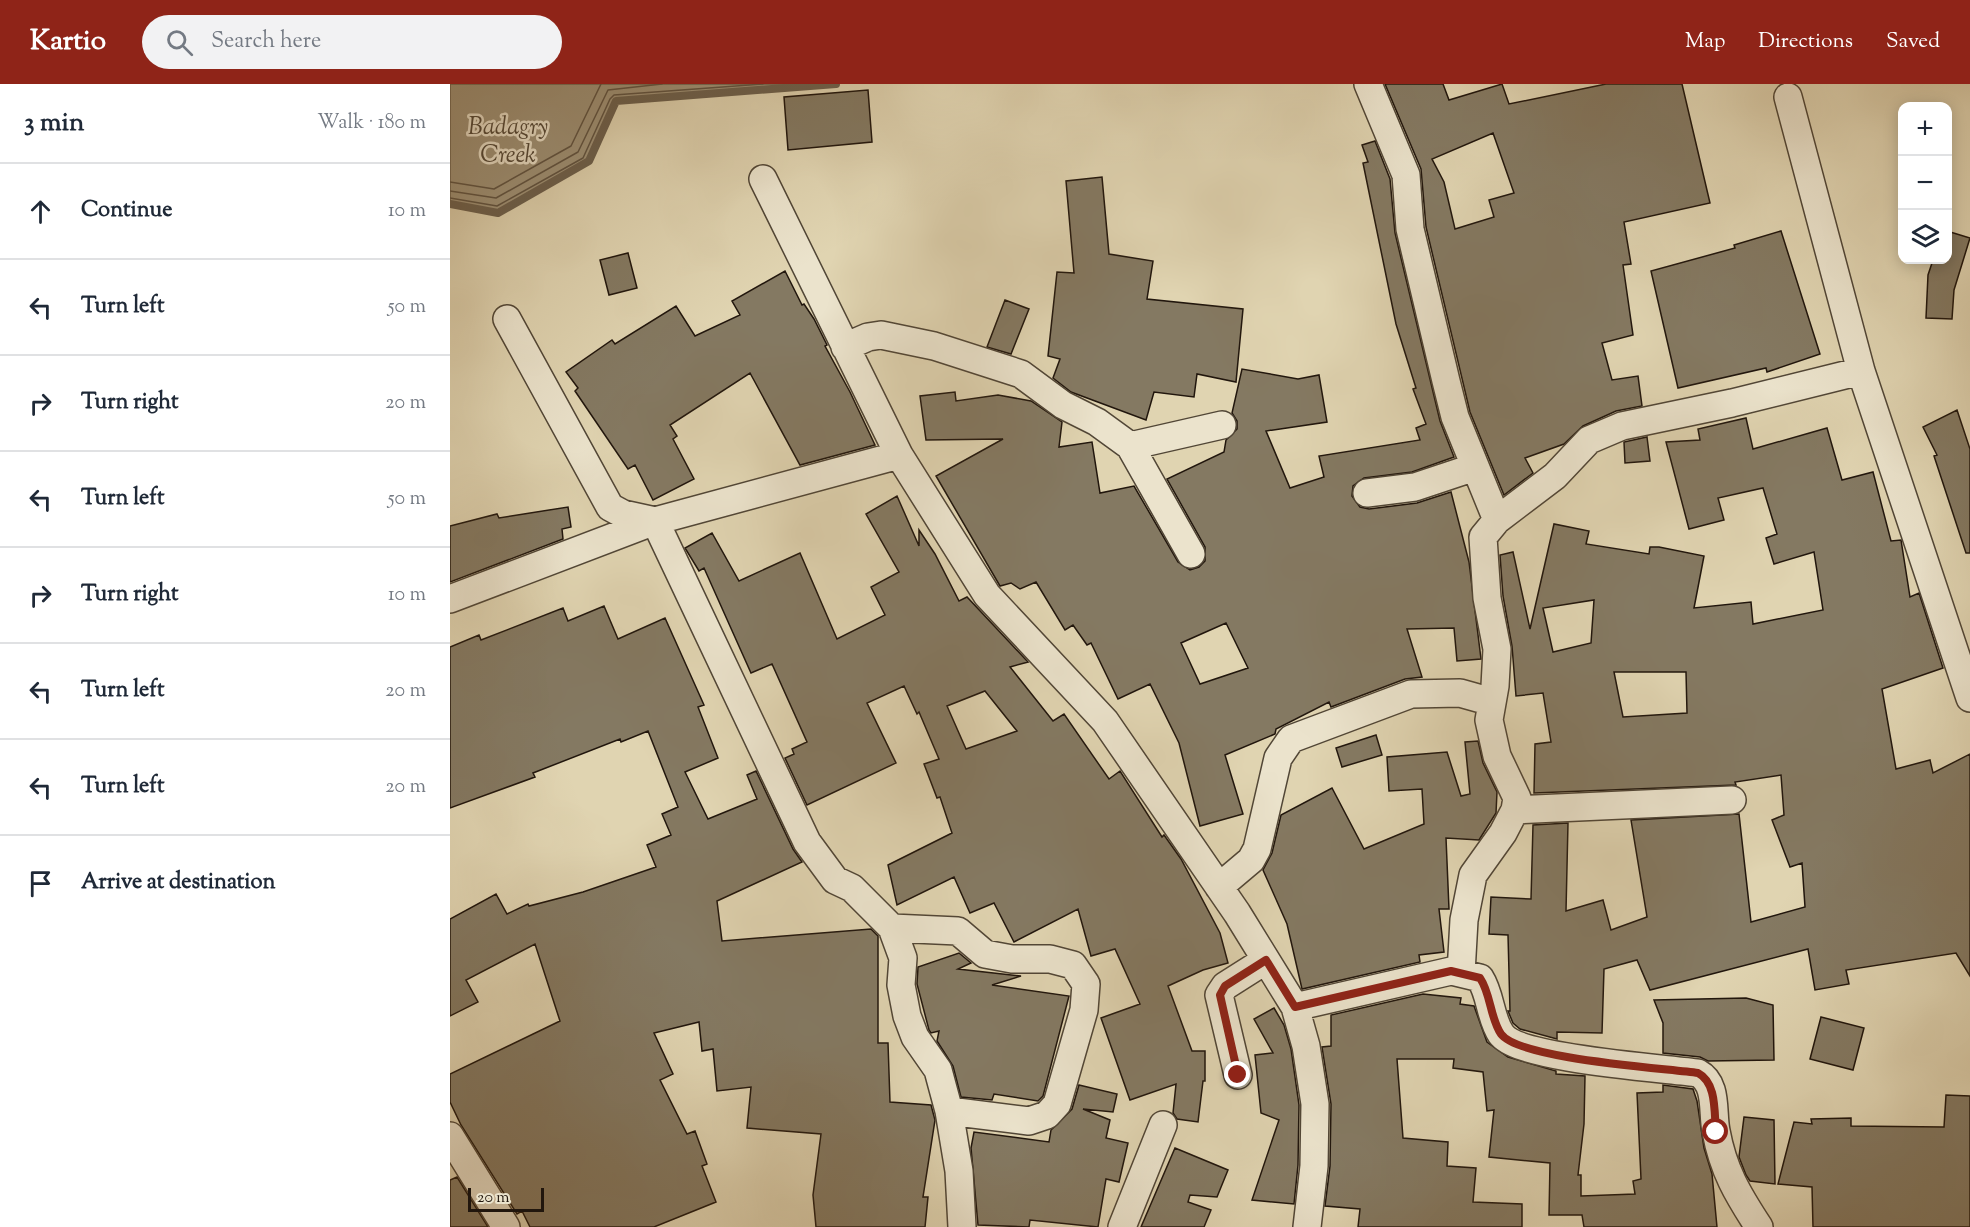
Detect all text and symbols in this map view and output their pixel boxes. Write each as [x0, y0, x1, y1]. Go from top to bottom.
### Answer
search box [142, 15, 562, 69]
text: Kartio [30, 22, 106, 62]
icon: search [163, 26, 196, 59]
text: Search here [211, 26, 321, 58]
text: Map [1685, 27, 1725, 57]
text: Directions [1758, 27, 1853, 57]
text: Saved [1886, 27, 1940, 57]
map controls [1898, 102, 1952, 264]
button: + [1898, 102, 1952, 156]
text: 3 min [24, 105, 84, 142]
text: Walk · 180 m [317, 109, 426, 138]
water label: Badagry Creek [468, 111, 548, 173]
button: − [1898, 156, 1952, 210]
icon: ahead [24, 195, 57, 228]
text: Continue [81, 195, 172, 227]
text: 10 m [388, 197, 426, 226]
button: layers [1898, 210, 1952, 264]
icon: left [24, 291, 57, 324]
text: Turn left [81, 291, 164, 323]
text: 50 m [388, 293, 426, 322]
icon: right [24, 387, 57, 420]
text: Turn right [81, 387, 178, 419]
text: 20 m [385, 389, 426, 418]
icon: left [24, 483, 57, 516]
text: Turn left [81, 483, 164, 515]
text: 50 m [388, 485, 426, 514]
icon: right [24, 579, 57, 612]
text: Turn right [81, 579, 178, 611]
text: 10 m [388, 581, 426, 610]
icon: left [24, 675, 57, 708]
text: Turn left [81, 675, 164, 707]
text: 20 m [385, 677, 426, 706]
icon: left [24, 771, 57, 804]
text: Turn left [81, 771, 164, 803]
text: 20 m [385, 773, 426, 802]
icon: arrive [24, 867, 57, 900]
text: Arrive at destination [81, 867, 276, 899]
route end [1224, 1061, 1250, 1087]
route start [1702, 1118, 1728, 1144]
scale bar [468, 1185, 544, 1212]
text: 20 m [477, 1187, 510, 1210]

